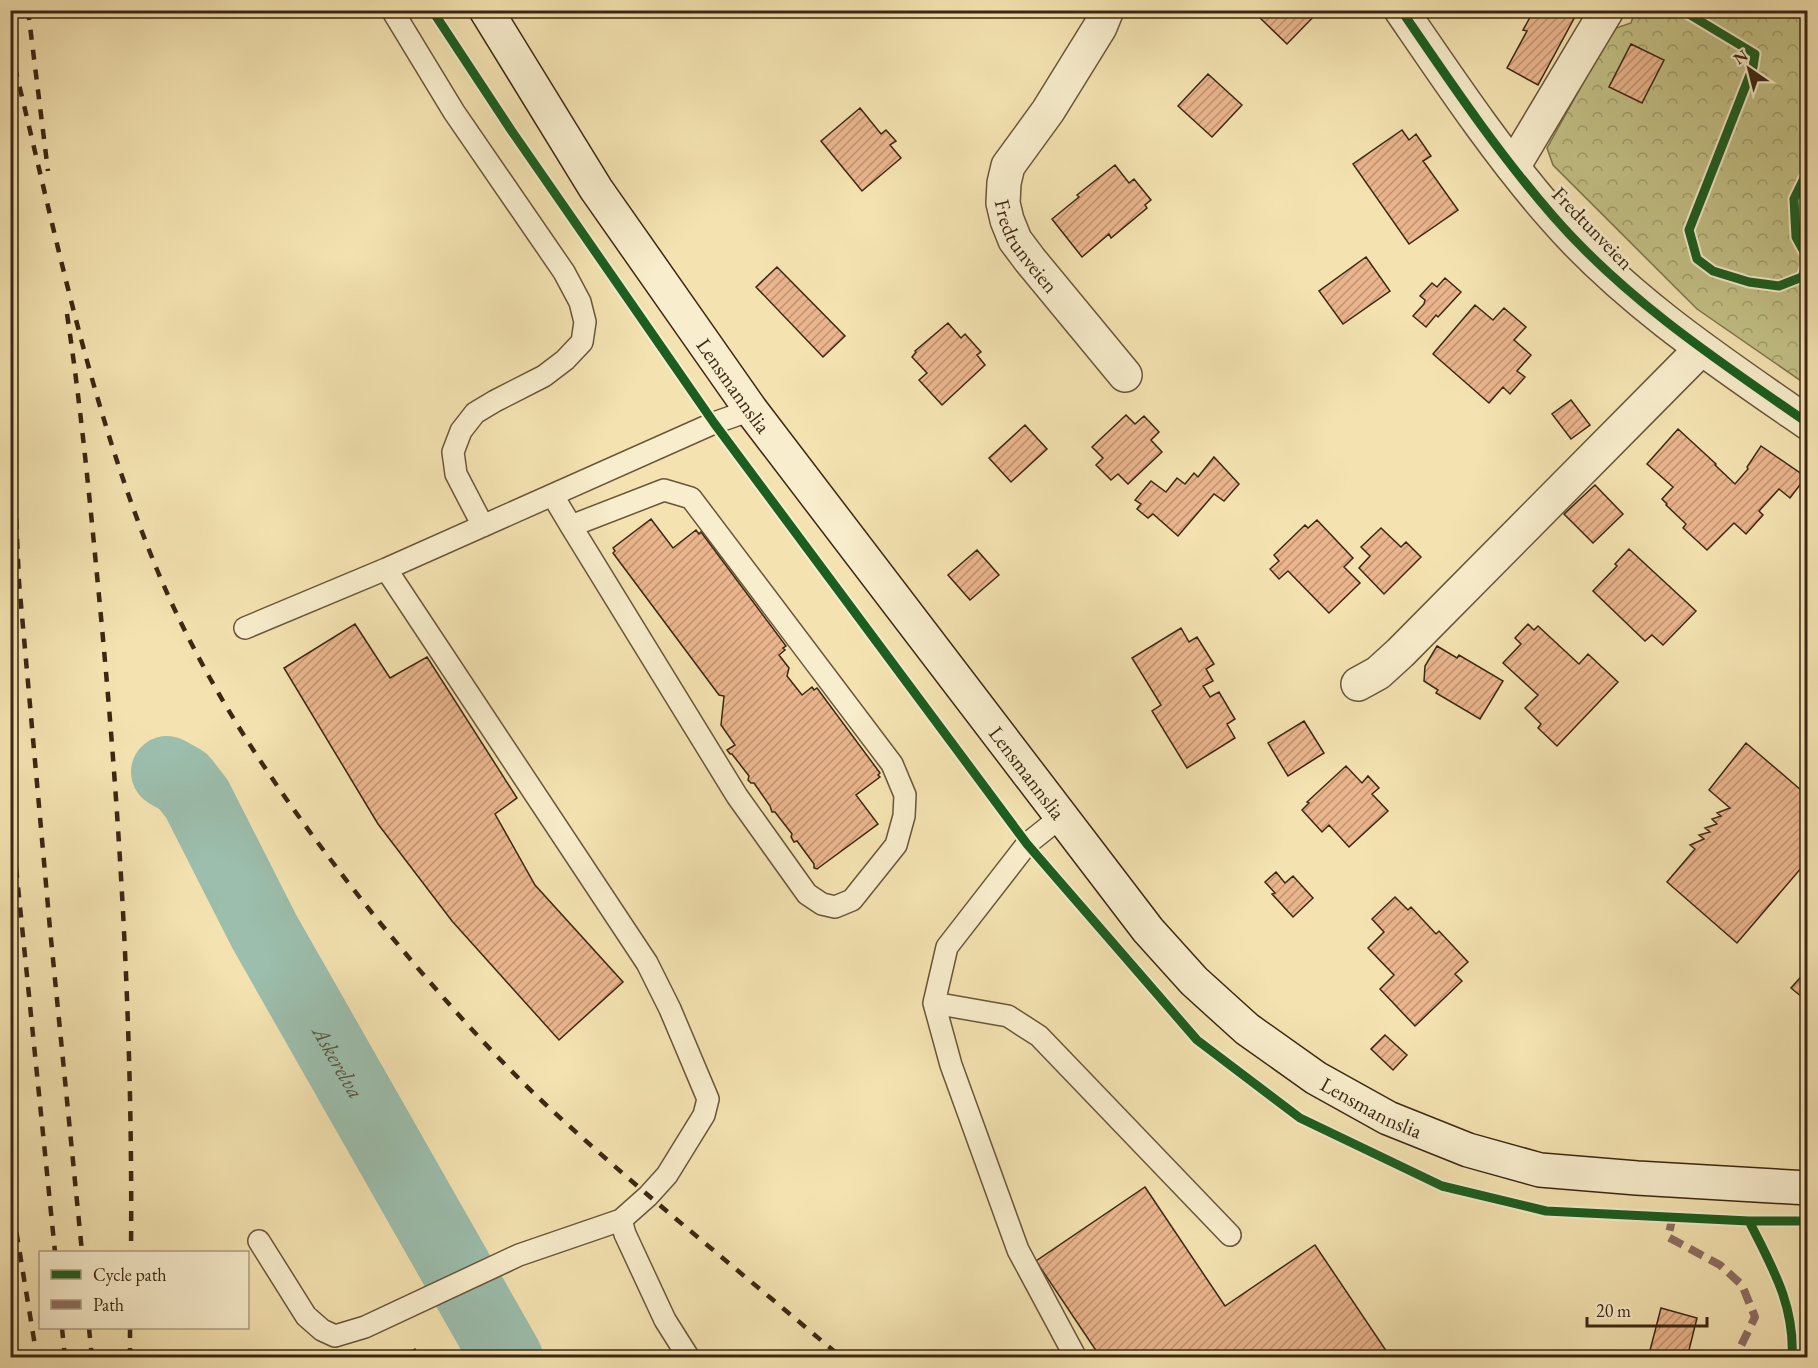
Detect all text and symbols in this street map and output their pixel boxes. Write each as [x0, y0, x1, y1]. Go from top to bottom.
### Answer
north arrow [1719, 39, 1779, 99]
text: N [1729, 45, 1752, 69]
street label: Fredtunveien [1547, 181, 1639, 275]
street label: Fredtunveien [989, 196, 1065, 298]
street label: Lensmannslia [691, 332, 777, 439]
street label: Lensmannslia [983, 720, 1072, 825]
water label: Askerelva [305, 1019, 371, 1104]
street label: Lensmannslia [1316, 1070, 1427, 1144]
legend [39, 1251, 249, 1329]
text: Cycle path [93, 1263, 167, 1286]
scale bar [1587, 1290, 1707, 1328]
text: Path [93, 1293, 124, 1316]
text: 20 m [1596, 1299, 1631, 1322]

